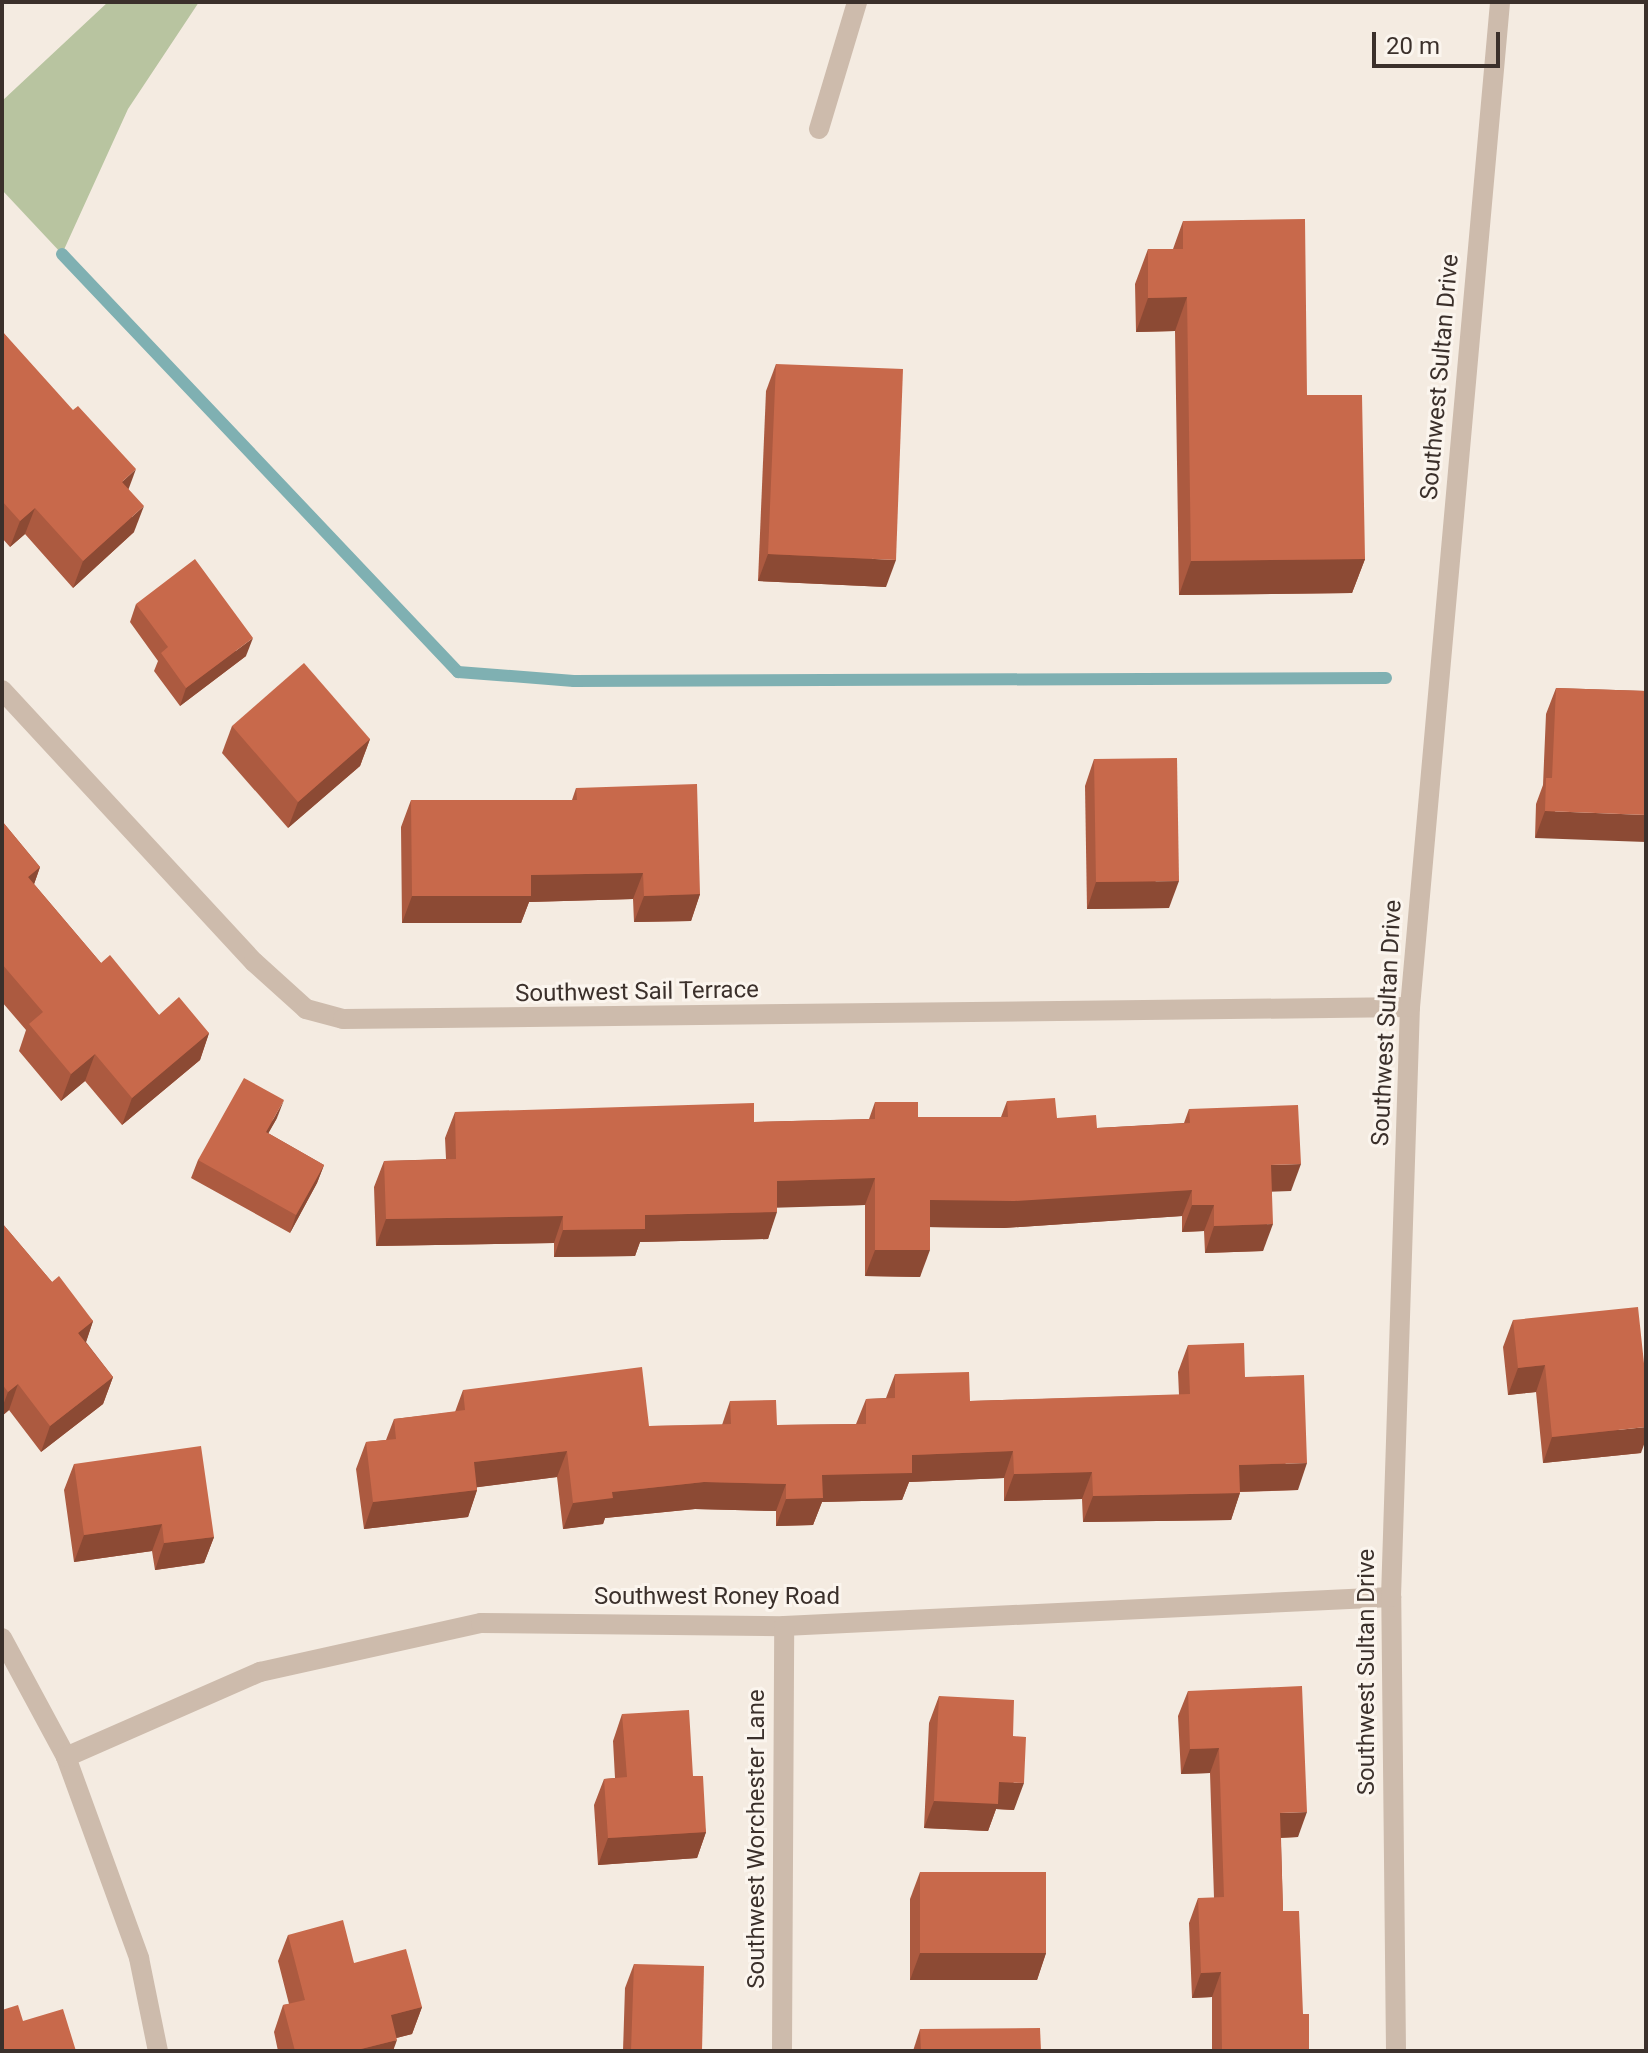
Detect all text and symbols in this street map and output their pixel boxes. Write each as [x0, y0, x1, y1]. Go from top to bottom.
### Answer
scale bar [1376, 16, 1504, 66]
text: 20 m [1386, 32, 1440, 60]
street label: Southwest Sultan Drive [1415, 253, 1465, 501]
street label: Southwest Sultan Drive [1366, 899, 1408, 1147]
street label: Southwest Sail Terrace [515, 975, 759, 1009]
street label: Southwest Sultan Drive [1353, 1549, 1381, 1795]
street label: Southwest Roney Road [594, 1583, 840, 1611]
street label: Southwest Worchester Lane [743, 1689, 771, 1989]

